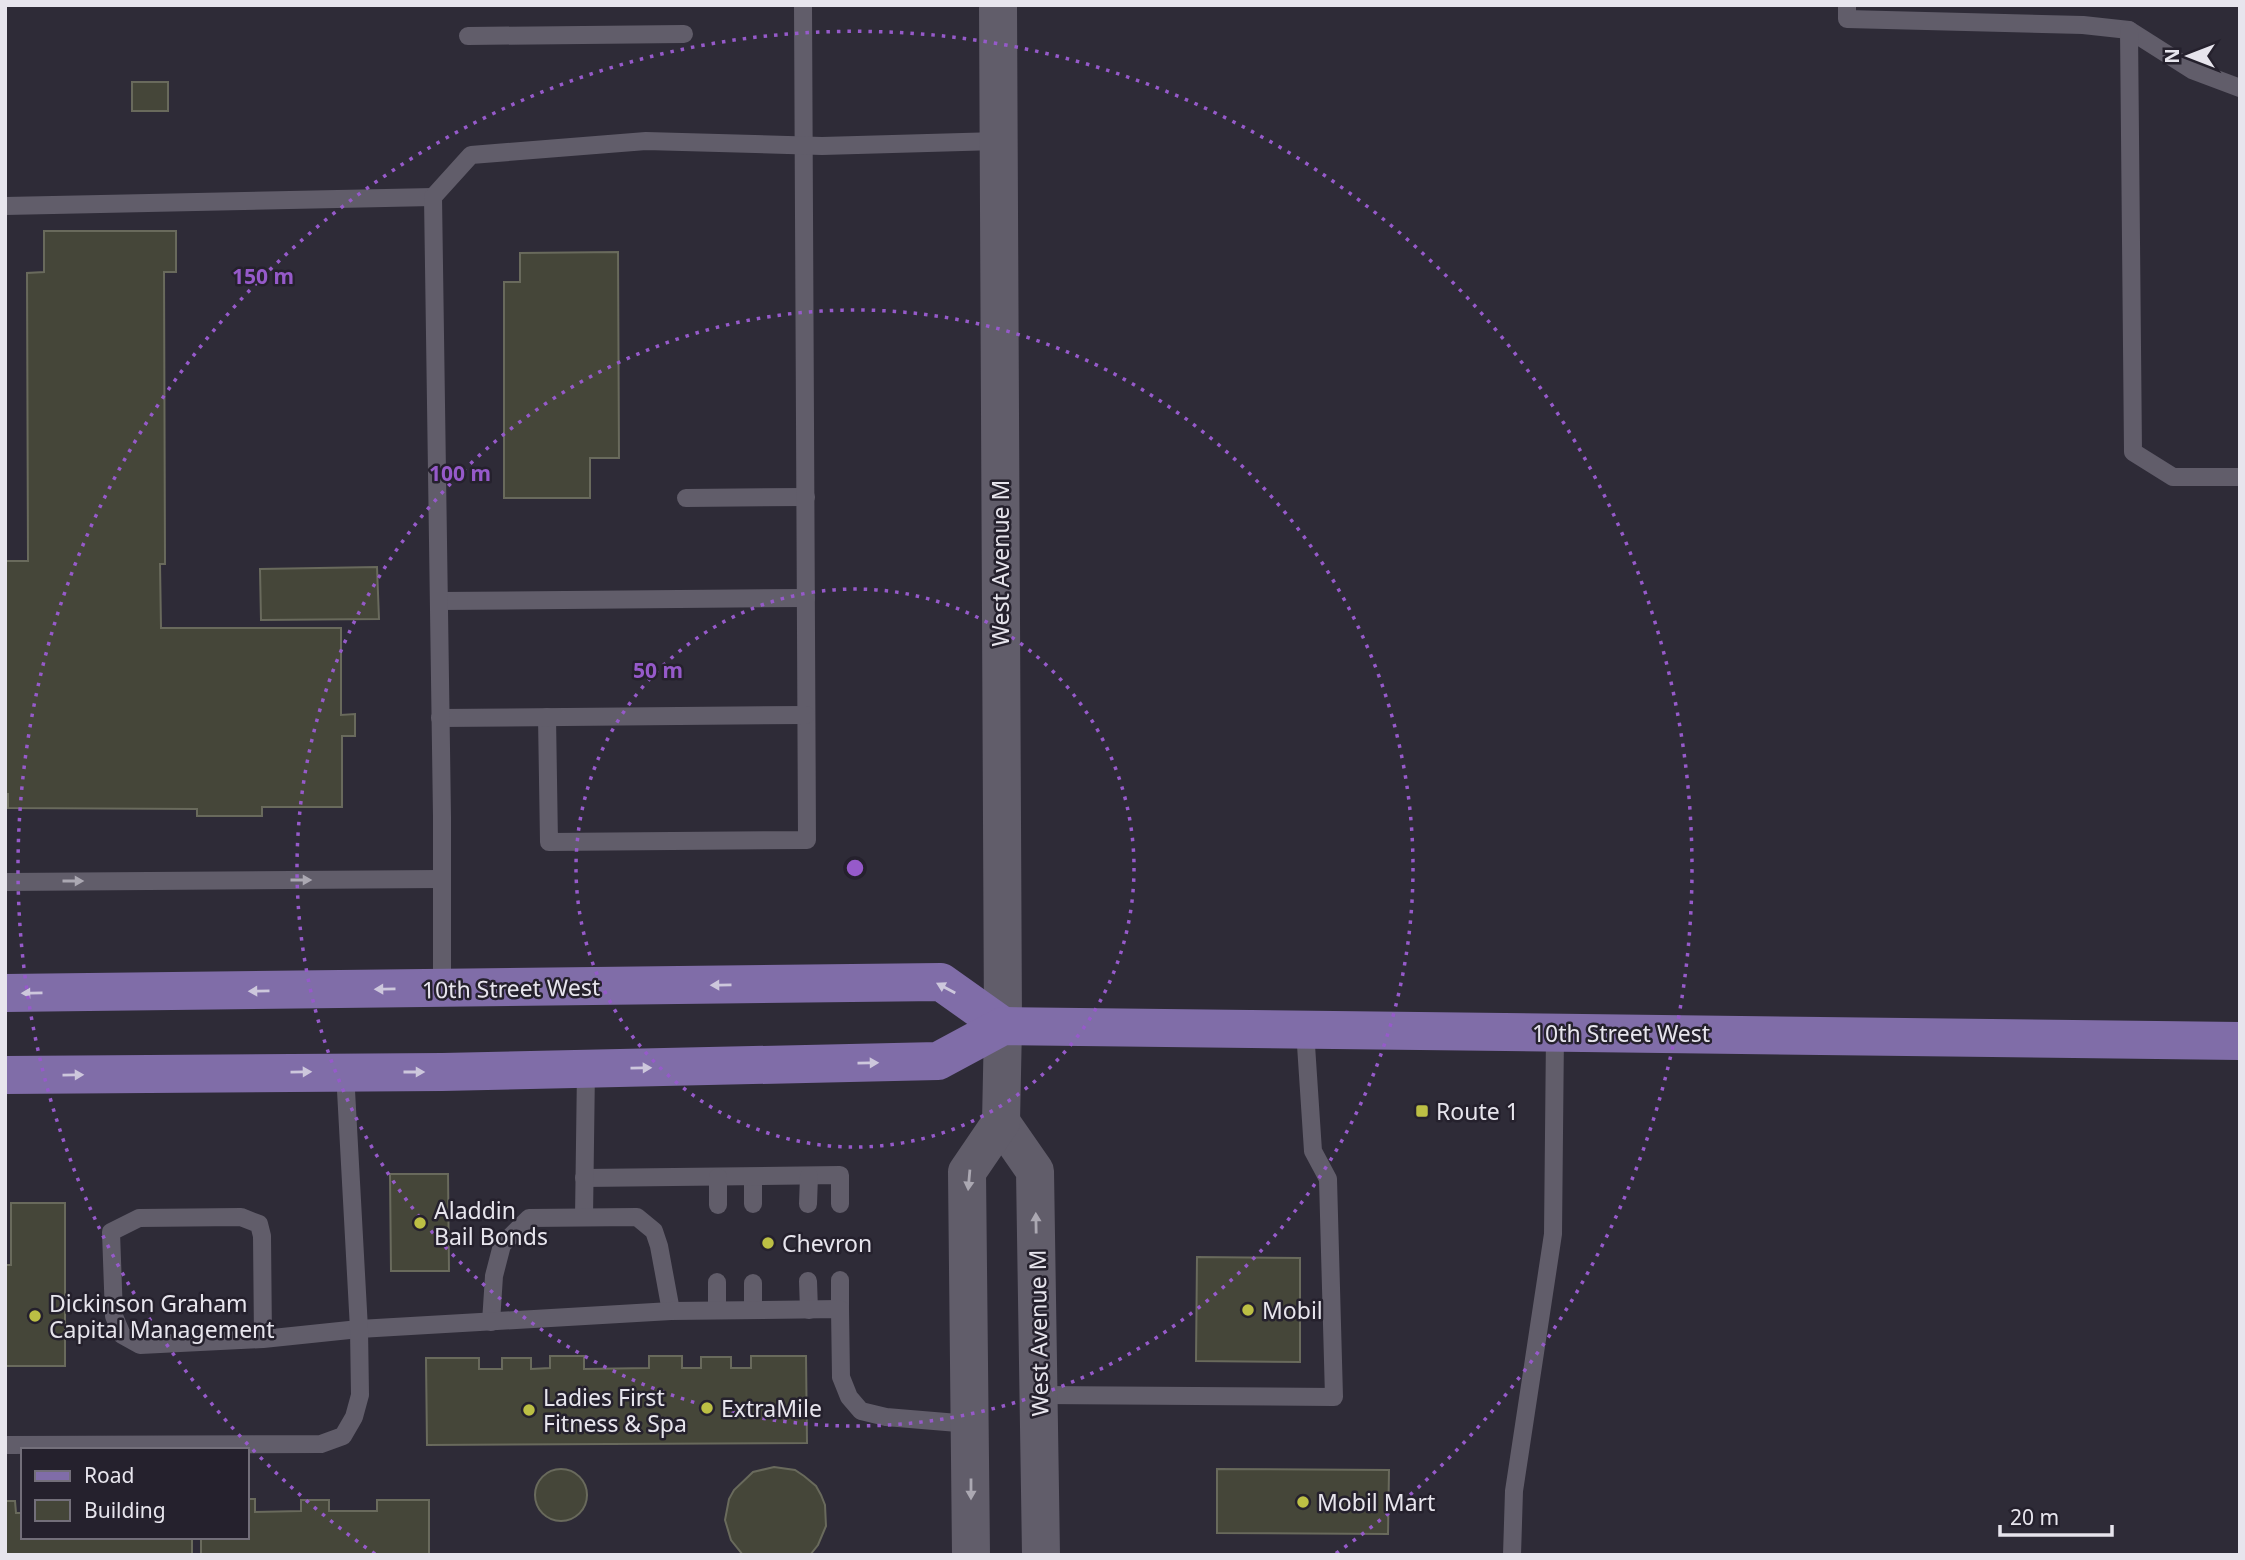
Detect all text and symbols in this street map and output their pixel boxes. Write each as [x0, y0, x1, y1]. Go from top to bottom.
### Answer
north arrow [2154, 21, 2224, 91]
text: N [2159, 48, 2185, 64]
text: 150 m [232, 262, 294, 290]
text: 100 m [429, 459, 491, 487]
street label: West Avenue M [984, 480, 1016, 646]
text: 50 m [633, 656, 683, 684]
centre of rings [843, 856, 867, 880]
one-way arrow [290, 874, 312, 885]
one-way arrow [63, 875, 85, 887]
street label: 10th Street West [422, 970, 600, 1006]
one-way arrow [709, 979, 731, 991]
one-way arrow [937, 982, 956, 994]
one-way arrow [373, 983, 395, 995]
one-way arrow [248, 985, 270, 997]
one-way arrow [20, 987, 42, 999]
street label: 10th Street West [1532, 1017, 1710, 1049]
one-way arrow [858, 1057, 880, 1068]
one-way arrow [630, 1062, 652, 1073]
one-way arrow [403, 1066, 425, 1078]
one-way arrow [290, 1067, 312, 1078]
one-way arrow [63, 1069, 85, 1081]
place label: Route 1 [1436, 1095, 1519, 1127]
marker: Route 1 [1414, 1103, 1430, 1119]
one-way arrow [963, 1169, 974, 1191]
place label: Aladdin Bail Bonds [434, 1194, 548, 1252]
one-way arrow [1031, 1212, 1042, 1234]
marker: Aladdin Bail Bonds [412, 1215, 428, 1231]
place label: Chevron [782, 1227, 872, 1259]
marker: Chevron [760, 1235, 776, 1251]
street label: West Avenue M [1021, 1249, 1055, 1417]
place label: Dickinson Graham Capital Management [49, 1287, 275, 1345]
place label: Mobil [1262, 1294, 1323, 1326]
marker: Mobil [1240, 1302, 1256, 1318]
marker: Dickinson Graham Capital Management [27, 1308, 43, 1324]
place label: Ladies First Fitness & Spa [543, 1381, 687, 1439]
place label: ExtraMile [721, 1392, 822, 1424]
marker: ExtraMile [699, 1400, 715, 1416]
marker: Ladies First Fitness & Spa [521, 1402, 537, 1418]
legend [21, 1448, 248, 1539]
text: Road [84, 1461, 134, 1489]
one-way arrow [965, 1479, 977, 1501]
place label: Mobil Mart [1317, 1486, 1435, 1518]
marker: Mobil Mart [1295, 1494, 1311, 1510]
scale bar [2000, 1494, 2112, 1538]
text: Building [84, 1496, 166, 1524]
text: 20 m [2010, 1503, 2059, 1531]

